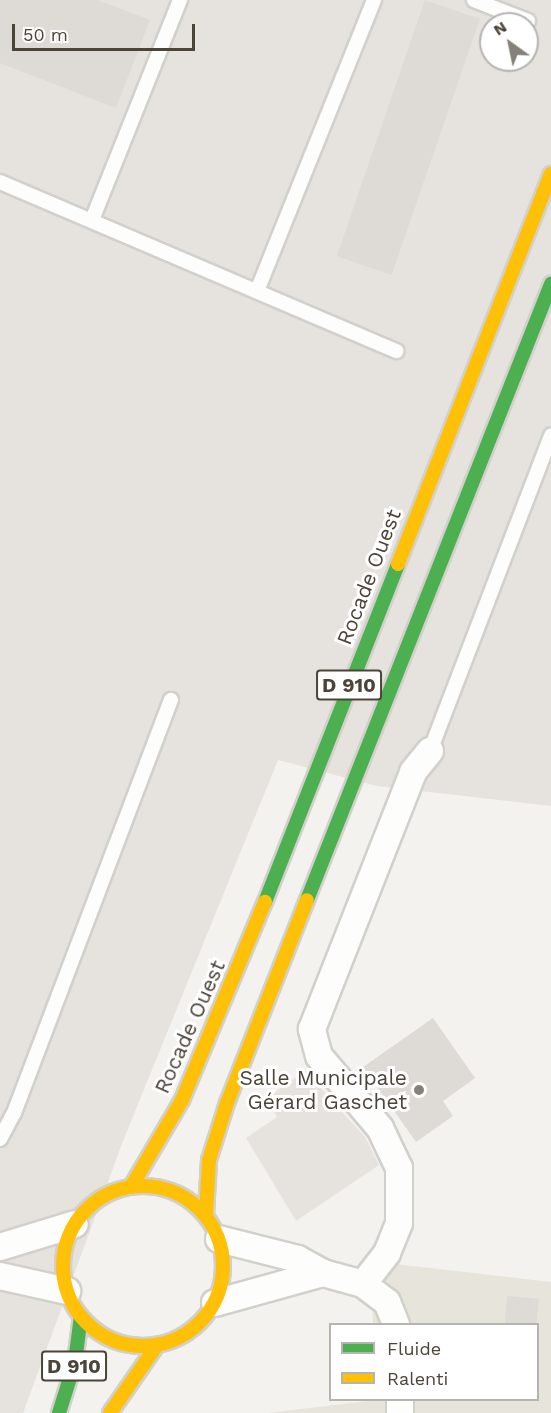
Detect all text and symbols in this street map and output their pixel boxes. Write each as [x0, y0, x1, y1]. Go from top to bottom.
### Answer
scale bar [15, 12, 198, 50]
north arrow [479, 12, 539, 72]
text: N [490, 17, 510, 39]
text: 50 m [23, 24, 68, 45]
street label: Rocade Ouest [332, 506, 406, 648]
road number: D 910 [316, 668, 382, 702]
street label: Rocade Ouest [149, 957, 231, 1097]
place label: Salle Municipale Gérard Gaschet [239, 1065, 407, 1115]
marker: Salle Municipale Gérard Gaschet [412, 1083, 426, 1097]
legend [329, 1323, 539, 1401]
text: Fluide [387, 1338, 441, 1359]
road number: D 910 [41, 1349, 107, 1383]
text: Ralenti [387, 1368, 448, 1389]

